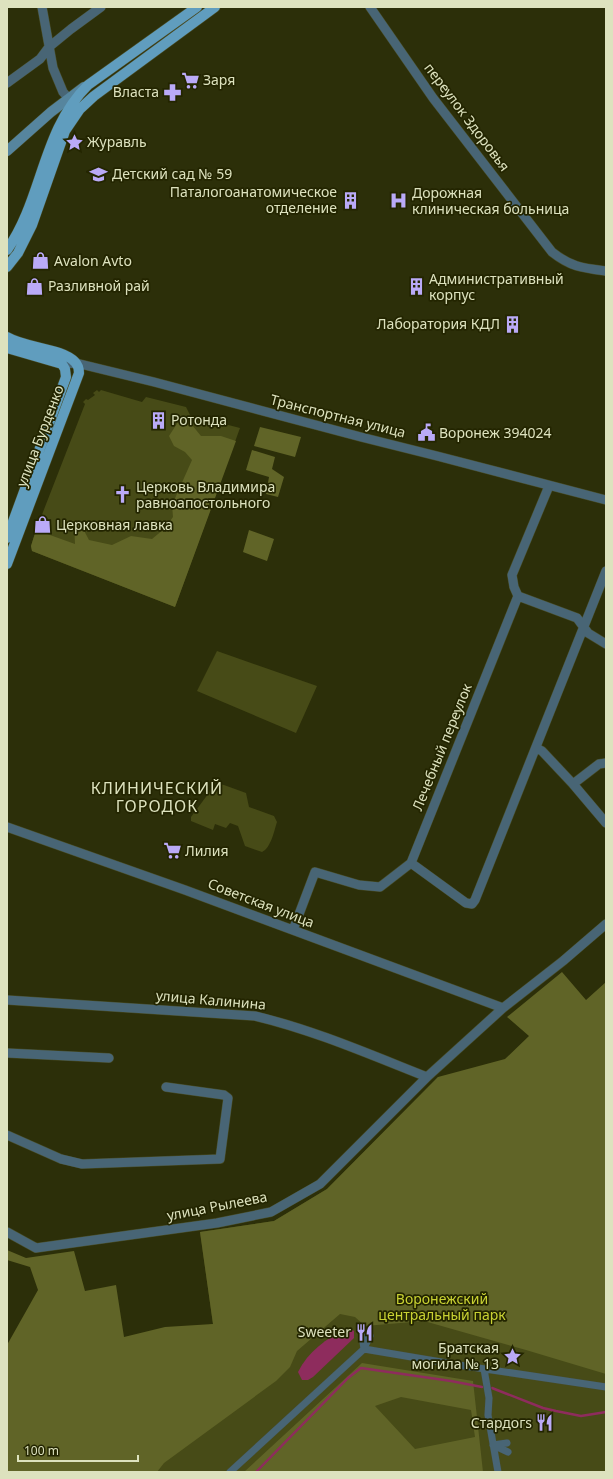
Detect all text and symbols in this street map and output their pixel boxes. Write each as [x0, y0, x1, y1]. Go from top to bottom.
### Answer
street label: переулок Здоровья [420, 59, 514, 175]
supermarket icon: Заря [180, 70, 200, 90]
place label: Заря [203, 70, 235, 89]
place label: Власта [113, 82, 159, 101]
pharmacy icon: Власта [162, 82, 182, 102]
place icon: Журавль [64, 132, 84, 152]
place label: Журавль [87, 132, 147, 151]
school or university icon: Детский сад № 59 [89, 164, 109, 184]
place label: Детский сад № 59 [112, 164, 232, 183]
place label: Паталогоанатомическое отделение [170, 182, 337, 217]
place label: Дорожная клиническая больница [412, 183, 569, 218]
building icon: Паталогоанатомическое отделение [340, 190, 360, 210]
hospital icon: Дорожная клиническая больница [389, 191, 409, 211]
shop icon: Avalon Avto [31, 251, 51, 271]
place label: Avalon Avto [54, 251, 132, 270]
place label: Административный корпус [429, 269, 564, 304]
shop icon: Разливной рай [25, 276, 45, 296]
place label: Разливной рай [48, 276, 150, 295]
building icon: Административный корпус [406, 277, 426, 297]
place label: Лаборатория КДЛ [377, 314, 500, 333]
building icon: Лаборатория КДЛ [503, 314, 523, 334]
street label: улица Бурденко [11, 382, 68, 489]
street label: Транспортная улица [269, 390, 408, 442]
building icon: Ротонда [148, 410, 168, 430]
place label: Ротонда [171, 410, 227, 429]
public building icon: Воронеж 394024 [416, 423, 436, 443]
place label: Воронеж 394024 [439, 423, 552, 442]
place label: Церковь Владимира равноапостольного [136, 477, 275, 512]
church icon: Церковь Владимира равноапостольного [113, 485, 133, 505]
shop icon: Церковная лавка [33, 515, 53, 535]
place label: Церковная лавка [56, 515, 173, 534]
street label: Лечебный переулок [407, 680, 476, 813]
district label: КЛИНИЧЕСКИЙ ГОРОДОК [91, 777, 223, 817]
supermarket icon: Лилия [162, 841, 182, 861]
place label: Лилия [185, 841, 228, 860]
street label: Советская улица [205, 874, 317, 932]
street label: улица Калинина [155, 985, 267, 1014]
street label: улица Рылеева [165, 1186, 269, 1225]
park label: Воронежский центральный парк [378, 1289, 506, 1324]
place label: Sweeter [298, 1322, 351, 1341]
restaurant icon: Sweeter [354, 1322, 374, 1342]
place label: Братская могила № 13 [412, 1338, 499, 1373]
place icon: Братская могила № 13 [502, 1346, 522, 1366]
place label: Стардогs [471, 1413, 532, 1432]
restaurant icon: Стардогs [535, 1413, 555, 1433]
scale bar [18, 1437, 138, 1463]
text: 100 m [24, 1442, 59, 1459]

